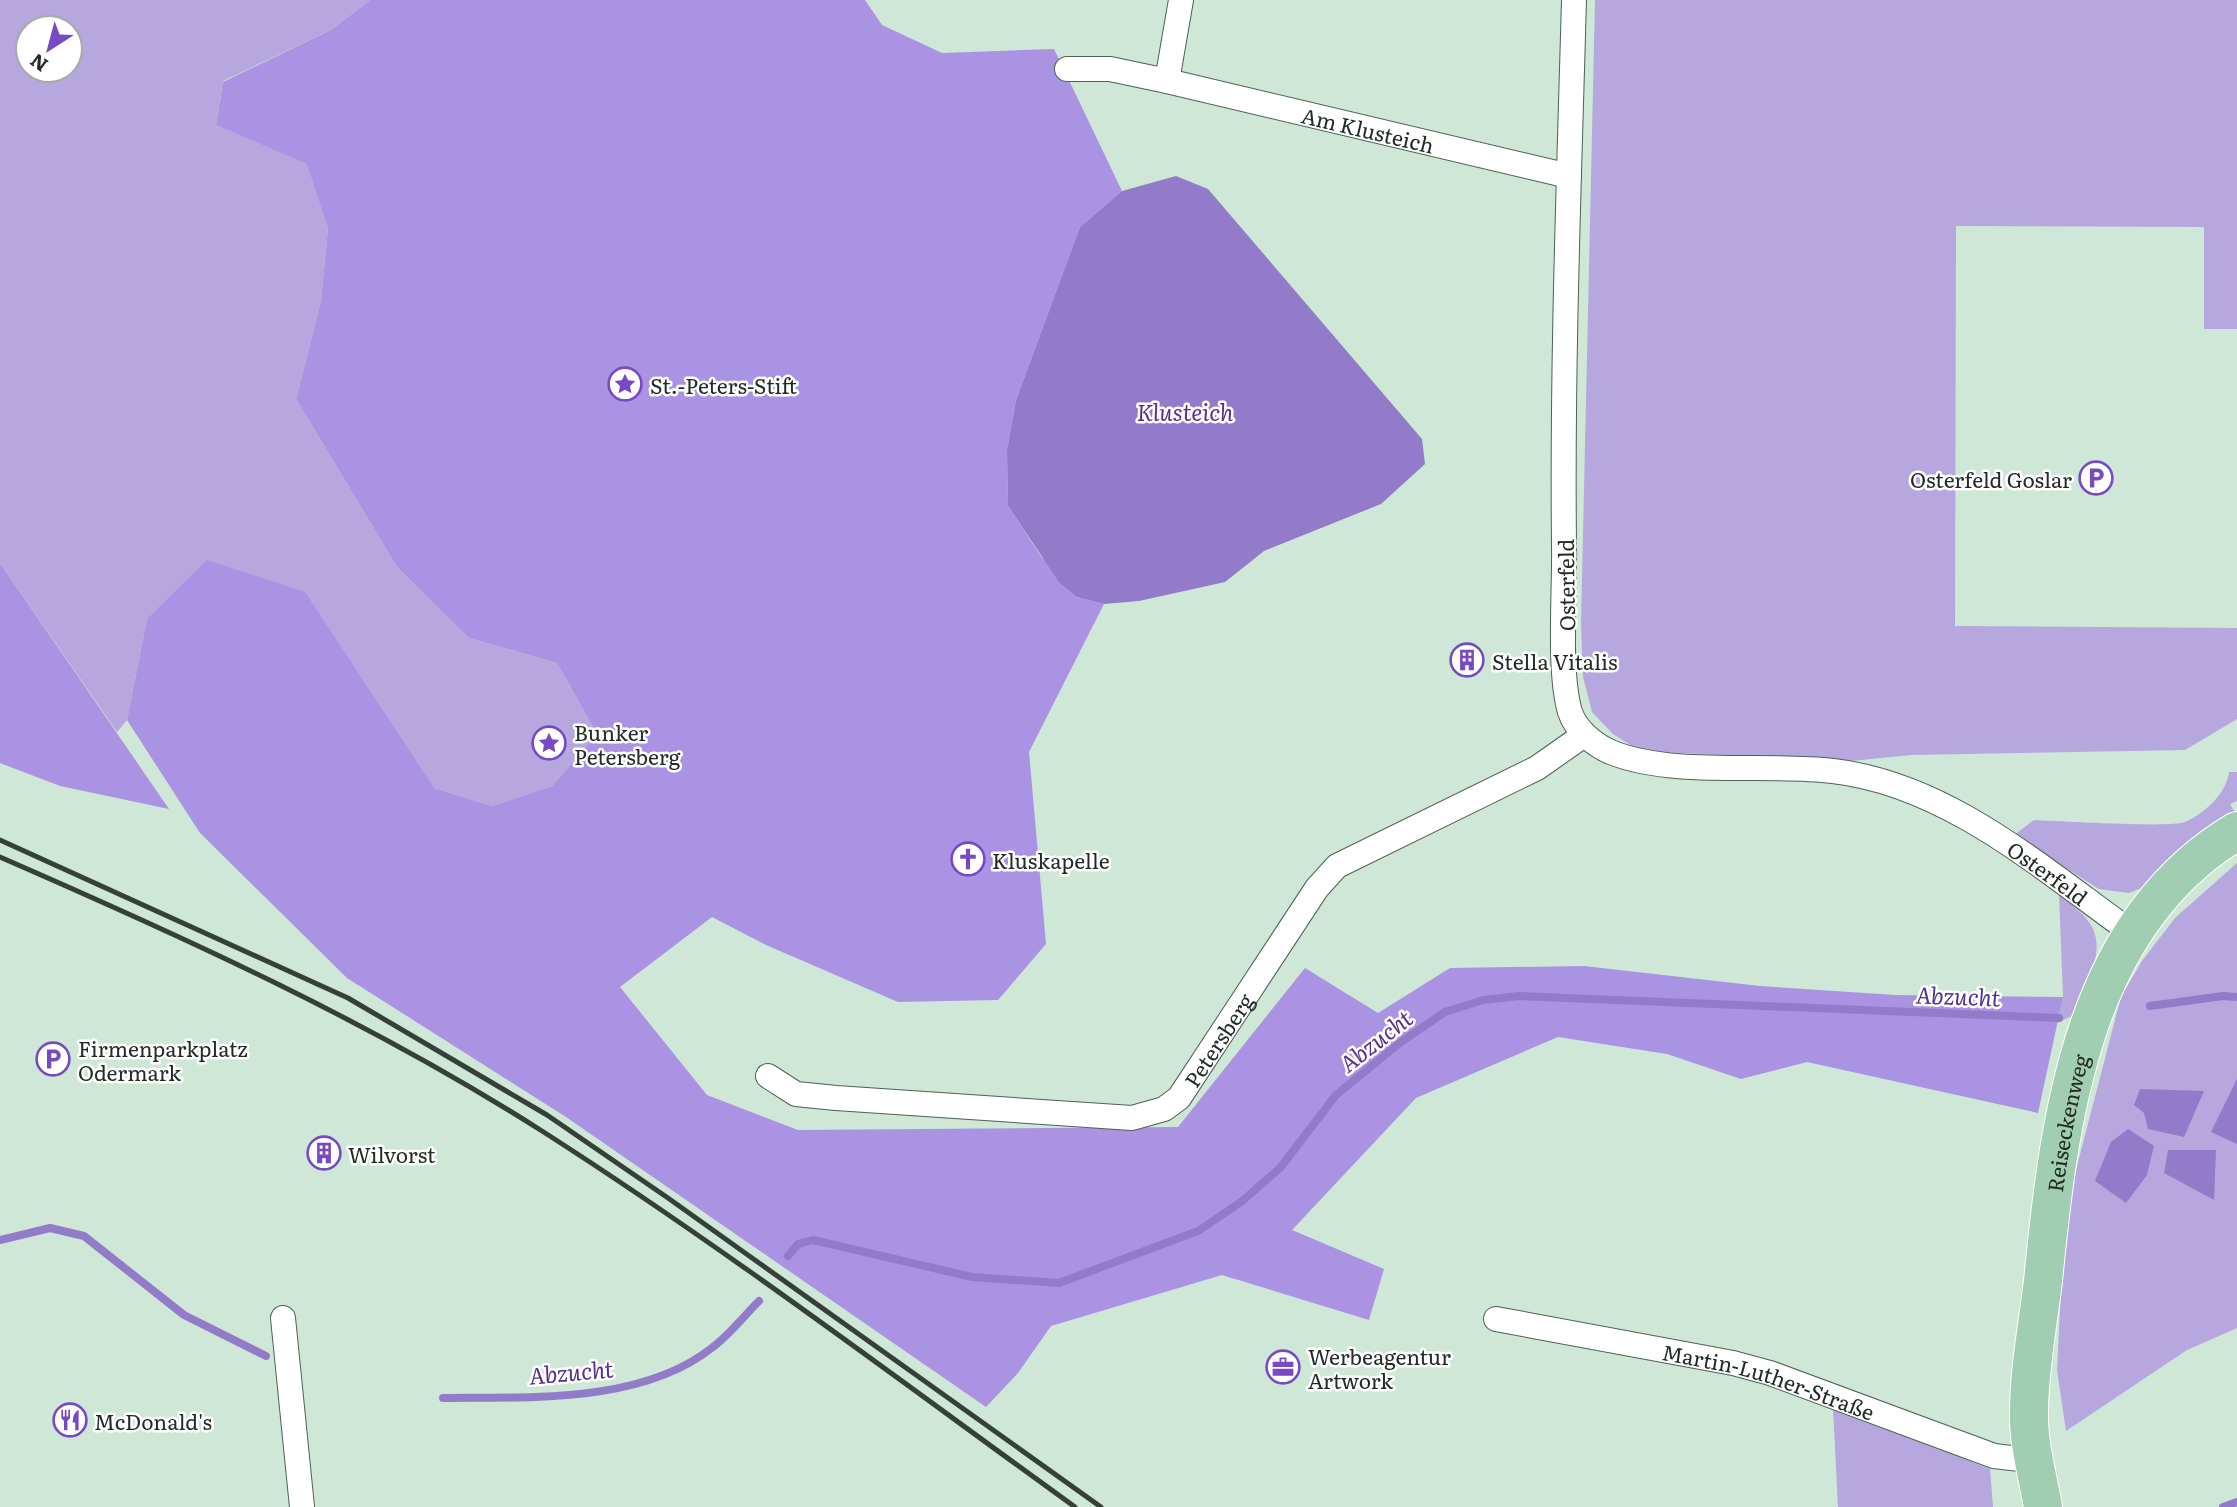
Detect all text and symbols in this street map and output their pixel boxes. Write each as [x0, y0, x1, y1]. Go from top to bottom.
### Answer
north arrow [14, 14, 84, 84]
text: N [24, 48, 53, 80]
street label: Am Klusteich [1299, 98, 1438, 159]
place icon: St.-Peters-Stift [606, 365, 644, 403]
place label: St.-Peters-Stift [650, 369, 798, 400]
water label: Klusteich [1137, 394, 1234, 428]
parking icon: Osterfeld Goslar [2077, 459, 2115, 497]
place label: Osterfeld Goslar [1910, 463, 2072, 494]
street label: Osterfeld [1549, 538, 1581, 631]
building icon: Stella Vitalis [1448, 641, 1486, 679]
place label: Stella Vitalis [1492, 645, 1618, 676]
place label: Bunker Petersberg [574, 716, 681, 771]
place icon: Bunker Petersberg [530, 724, 568, 762]
street label: Osterfeld [2002, 832, 2095, 912]
church icon: Kluskapelle [949, 840, 987, 878]
place label: Kluskapelle [992, 844, 1110, 875]
water label: Abzucht [1915, 977, 2001, 1013]
street label: Petersberg [1175, 986, 1260, 1093]
water label: Abzucht [1331, 1000, 1419, 1080]
place label: Firmenparkplatz Odermark [78, 1032, 248, 1087]
parking icon: Firmenparkplatz Odermark [34, 1040, 72, 1078]
street label: Reiseckenweg [2038, 1050, 2095, 1194]
building icon: Wilvorst [305, 1134, 343, 1172]
place label: Wilvorst [348, 1138, 436, 1169]
street label: Martin-Luther-Straße [1660, 1335, 1880, 1426]
place label: Werbeagentur Artwork [1308, 1340, 1451, 1395]
office icon: Werbeagentur Artwork [1264, 1348, 1302, 1386]
water label: Abzucht [527, 1350, 615, 1392]
restaurant icon: McDonald's [51, 1401, 89, 1439]
place label: McDonald's [94, 1405, 212, 1436]

